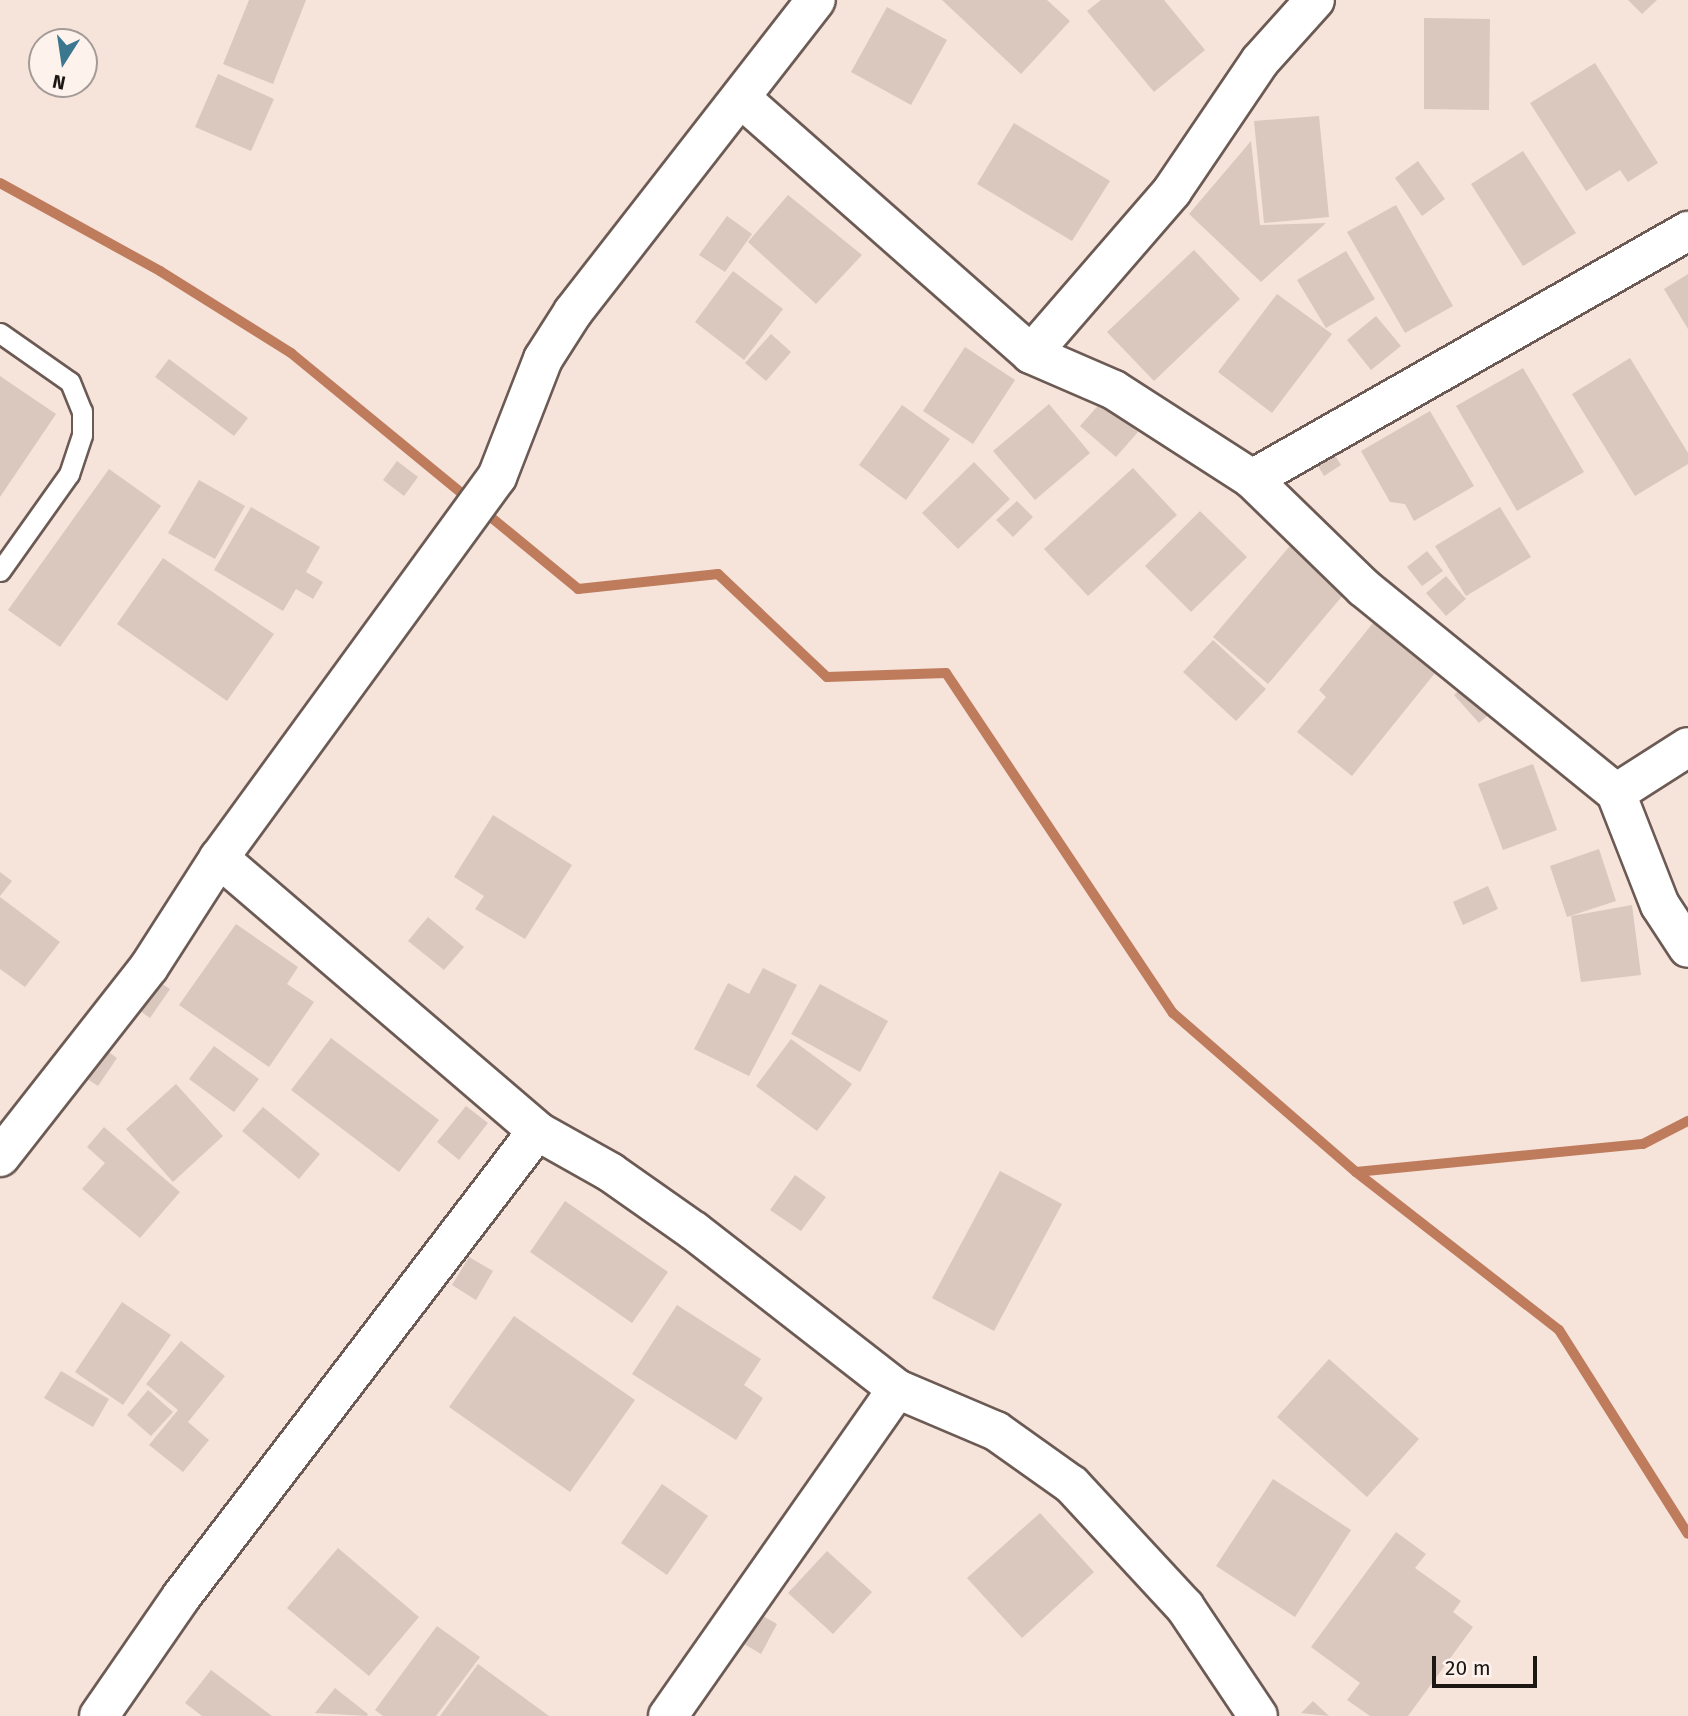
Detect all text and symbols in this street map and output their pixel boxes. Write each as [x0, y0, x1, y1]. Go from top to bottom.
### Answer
north arrow [28, 28, 98, 98]
text: N [50, 70, 68, 95]
scale bar [1436, 1642, 1541, 1686]
text: 20 m [1445, 1655, 1491, 1681]

